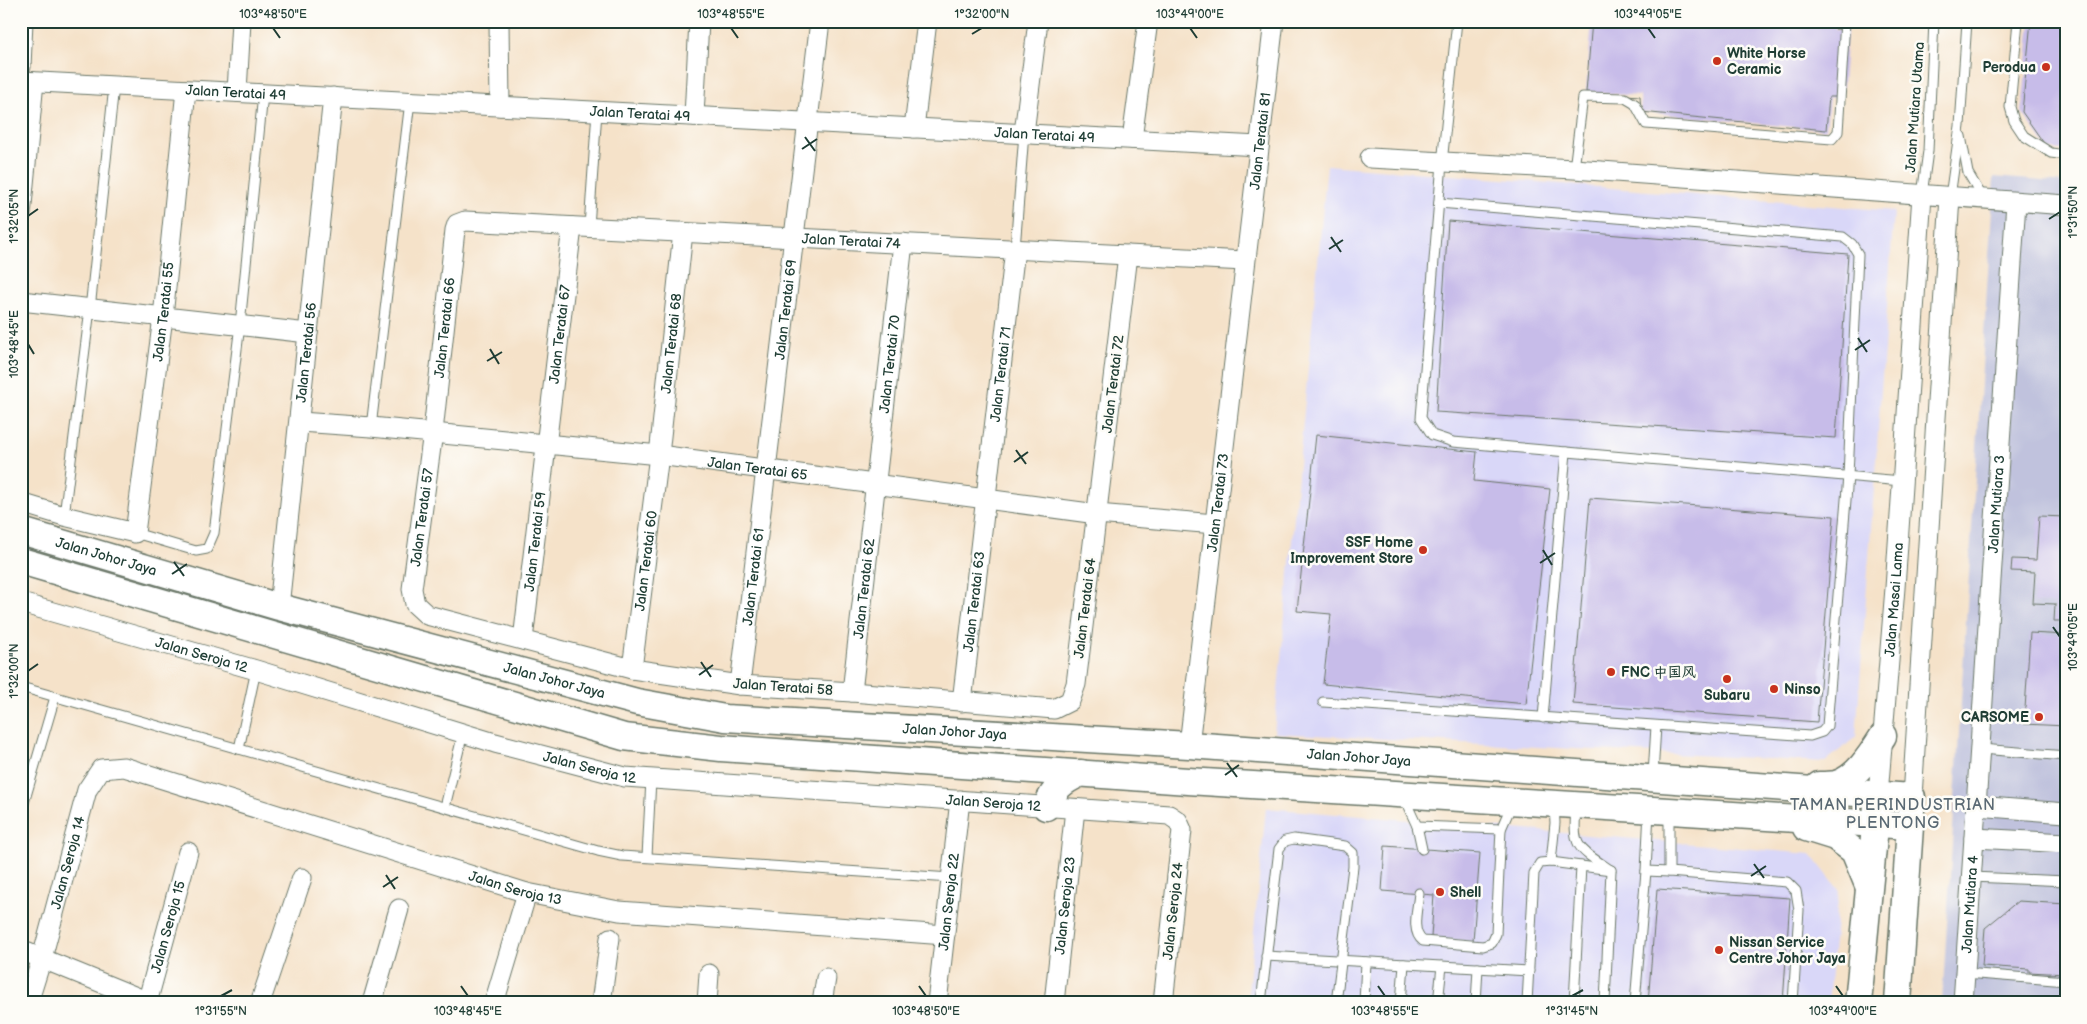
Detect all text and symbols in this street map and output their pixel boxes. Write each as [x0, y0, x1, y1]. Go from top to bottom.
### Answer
text: 103°48'50"E [239, 7, 307, 22]
text: 103°48'55"E [697, 7, 765, 22]
text: 1°32'00"N [955, 7, 1009, 22]
text: 103°49'00"E [1156, 7, 1224, 22]
text: 103°49'05"E [1614, 7, 1682, 22]
street label: Jalan Mutiara Utama [1902, 41, 1928, 173]
place label: White Horse Ceramic [1727, 45, 1806, 78]
marker: White Horse Ceramic [1711, 55, 1723, 67]
place label: Perodua [1983, 59, 2036, 76]
marker: Perodua [2040, 61, 2052, 73]
street label: Jalan Teratai 49 [185, 81, 286, 103]
street label: Jalan Teratai 81 [1246, 92, 1274, 191]
street label: Jalan Teratai 49 [589, 102, 691, 125]
street label: Jalan Teratai 49 [994, 124, 1095, 146]
text: 1°31'50"N [2066, 186, 2081, 238]
text: 1°32'05"N [7, 189, 22, 243]
street label: Jalan Teratai 74 [801, 230, 902, 252]
street label: Jalan Teratai 69 [771, 259, 800, 361]
street label: Jalan Teratai 55 [149, 261, 177, 363]
street label: Jalan Teratai 66 [430, 276, 458, 379]
street label: Jalan Teratai 67 [545, 284, 574, 385]
street label: Jalan Teratai 68 [657, 292, 685, 394]
street label: Jalan Teratai 56 [292, 301, 320, 403]
text: 103°48'45"E [7, 310, 22, 378]
street label: Jalan Teratai 70 [875, 314, 903, 414]
street label: Jalan Teratai 71 [986, 326, 1014, 423]
street label: Jalan Teratai 72 [1099, 333, 1128, 434]
street label: Jalan Teratai 73 [1203, 452, 1232, 553]
street label: Jalan Teratai 65 [707, 453, 809, 483]
street label: Jalan Mutiara 3 [1984, 455, 2008, 554]
street label: Jalan Teratai 57 [407, 467, 437, 568]
street label: Jalan Teratai 59 [520, 491, 549, 592]
street label: Jalan Teratai 60 [631, 510, 660, 612]
street label: Jalan Teratai 61 [739, 527, 767, 626]
street label: Jalan Johor Jaya [54, 533, 159, 579]
place label: SSF Home Improvement Store [1290, 534, 1413, 567]
street label: Jalan Teratai 62 [850, 537, 878, 640]
street label: Jalan Masai Lama [1881, 542, 1907, 658]
marker: SSF Home Improvement Store [1417, 544, 1429, 556]
street label: Jalan Teratai 63 [959, 550, 988, 653]
street label: Jalan Teratai 64 [1070, 556, 1100, 659]
text: 103°49'05"E [2066, 603, 2081, 671]
street label: Jalan Seroja 12 [154, 633, 251, 676]
text: 1°32'00"N [7, 644, 22, 698]
street label: Jalan Johor Jaya [502, 658, 607, 702]
place label: FNC 中国风 [1621, 664, 1696, 681]
marker: FNC 中国风 [1605, 666, 1617, 678]
marker: Subaru [1721, 673, 1733, 685]
street label: Jalan Teratai 58 [732, 675, 834, 699]
place label: Ninso [1784, 681, 1821, 698]
marker: Ninso [1768, 683, 1780, 695]
place label: Subaru [1704, 687, 1750, 704]
place label: CARSOME [1961, 709, 2029, 726]
marker: CARSOME [2033, 711, 2045, 723]
street label: Jalan Johor Jaya [902, 720, 1008, 743]
street label: Jalan Johor Jaya [1306, 745, 1412, 769]
street label: Jalan Seroja 12 [541, 747, 637, 786]
street label: Jalan Seroja 12 [945, 791, 1042, 815]
district label: TAMAN PERINDUSTRIAN PLENTONG [1790, 796, 1996, 833]
street label: Jalan Seroja 14 [47, 814, 88, 911]
street label: Jalan Seroja 22 [935, 851, 963, 951]
street label: Jalan Mutiara 4 [1958, 854, 1981, 954]
street label: Jalan Seroja 23 [1051, 856, 1078, 955]
street label: Jalan Seroja 24 [1159, 861, 1187, 961]
street label: Jalan Seroja 13 [467, 867, 563, 908]
street label: Jalan Seroja 15 [147, 879, 188, 975]
place label: Shell [1450, 884, 1481, 901]
marker: Shell [1434, 886, 1446, 898]
place label: Nissan Service Centre Johor Jaya [1729, 934, 1846, 967]
marker: Nissan Service Centre Johor Jaya [1713, 944, 1725, 956]
text: 1°31'55"N [195, 1004, 247, 1019]
text: 103°48'45"E [434, 1004, 502, 1019]
text: 103°48'50"E [892, 1004, 960, 1019]
text: 103°48'55"E [1351, 1004, 1419, 1019]
text: 1°31'45"N [1546, 1004, 1598, 1019]
text: 103°49'00"E [1809, 1004, 1877, 1019]

